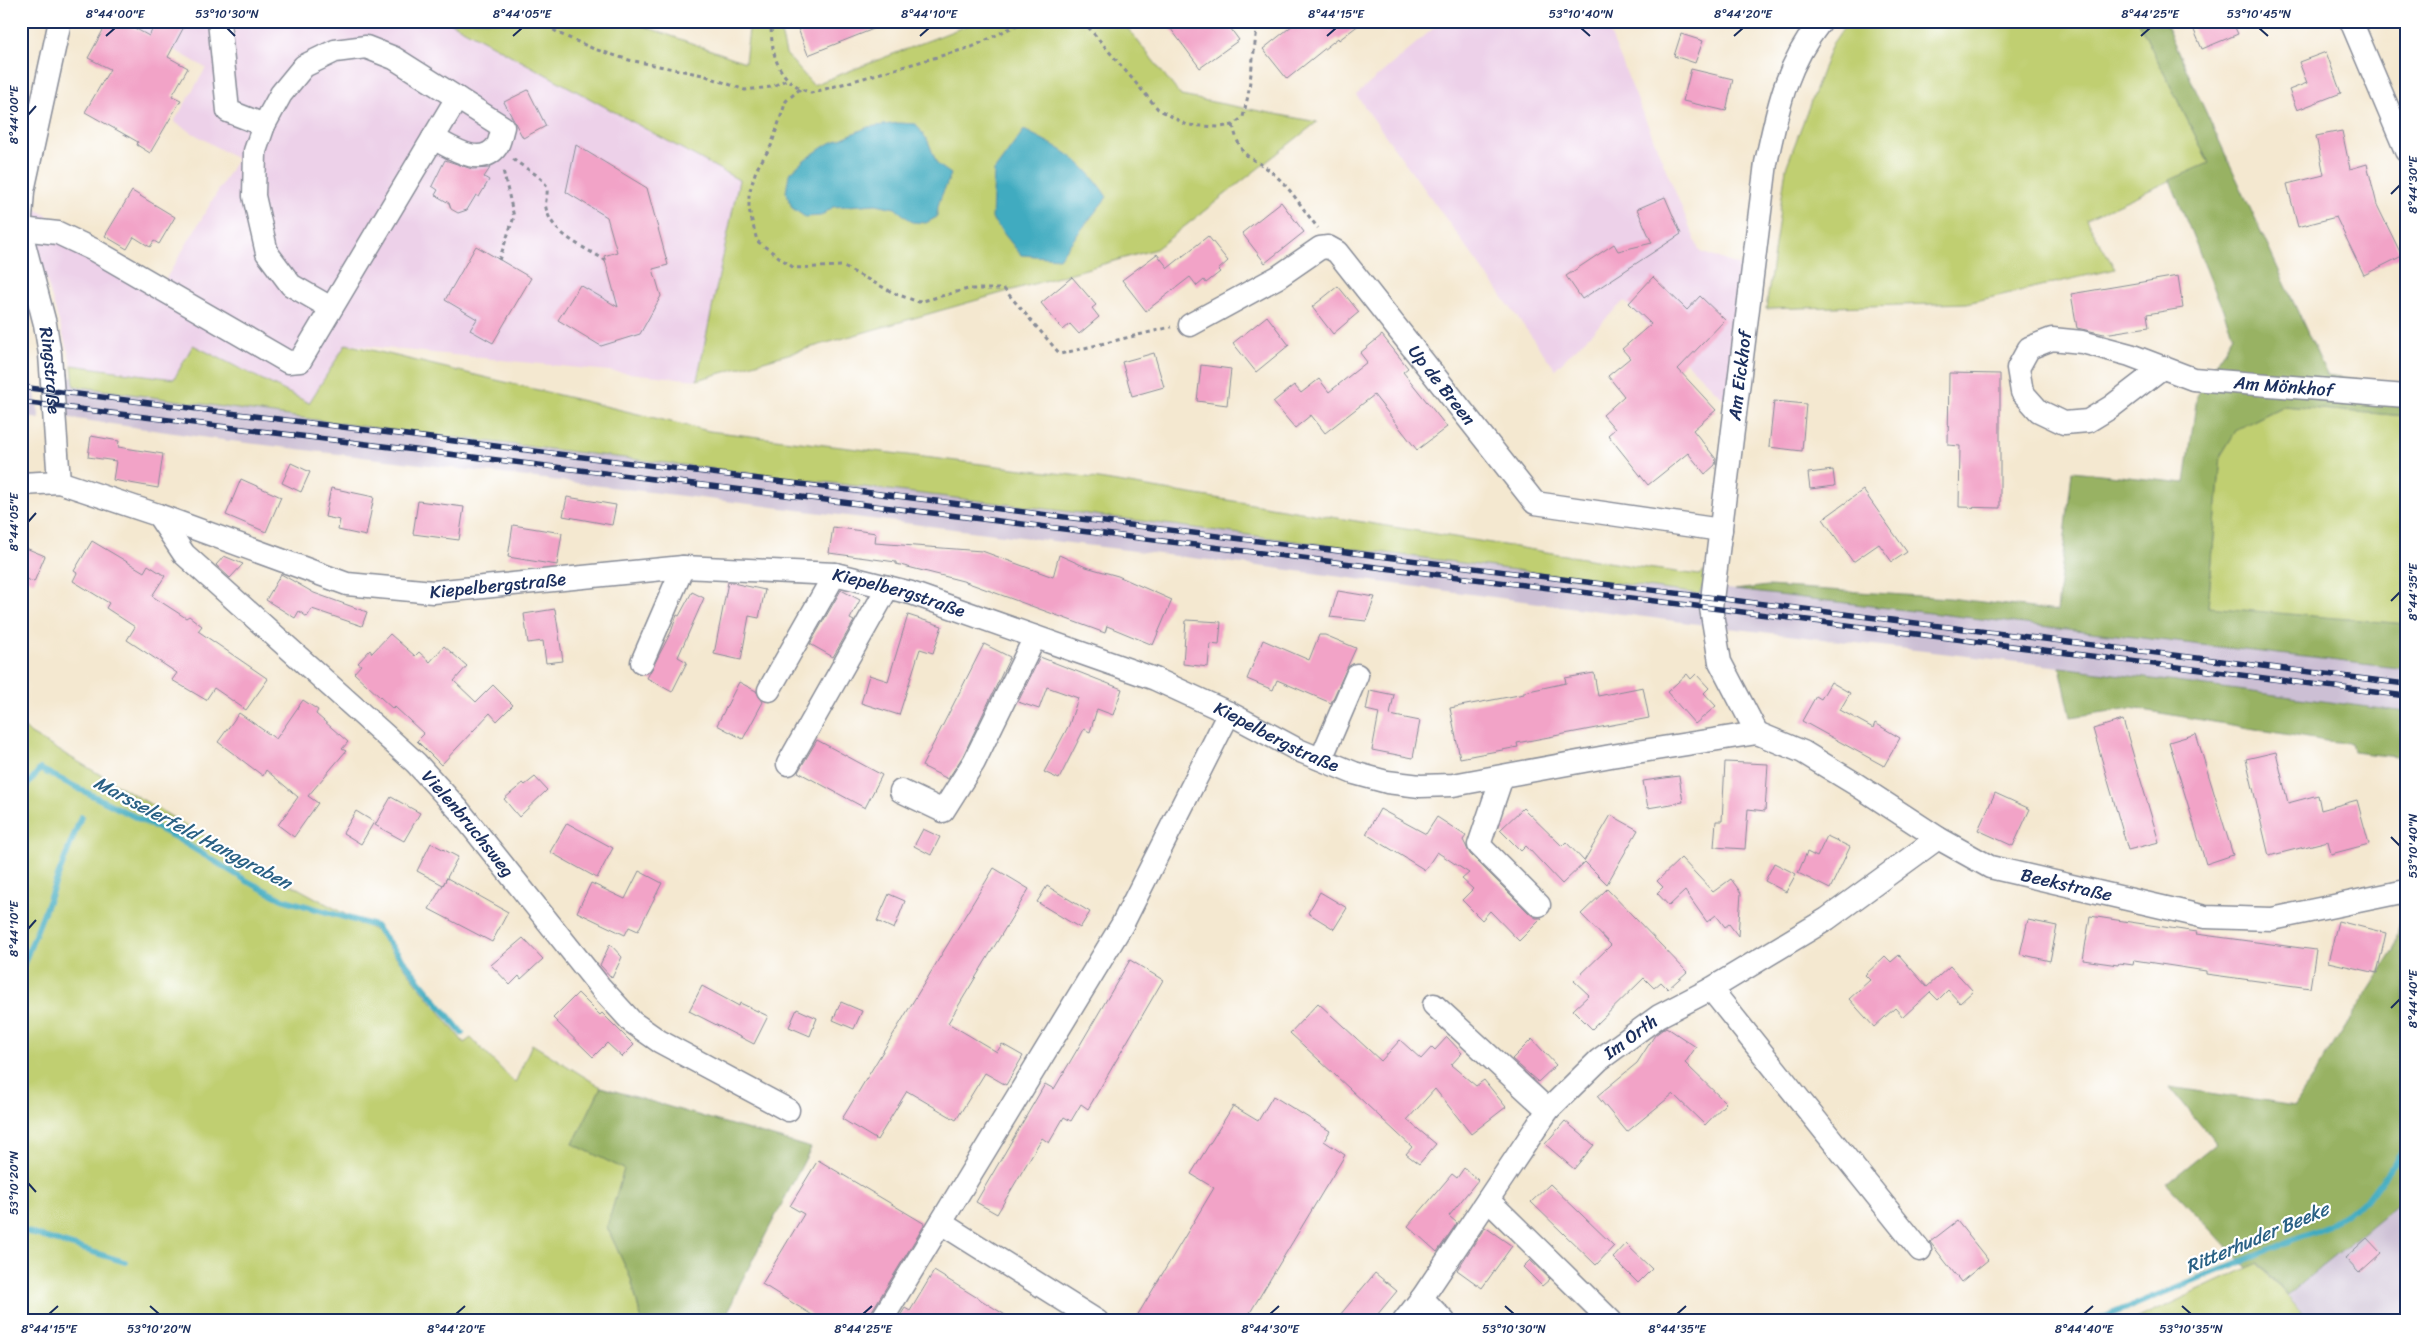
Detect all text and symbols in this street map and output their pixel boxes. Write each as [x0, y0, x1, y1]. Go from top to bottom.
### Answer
text: 8°44'00"E [86, 3, 146, 25]
text: 53°10'30"N [195, 3, 260, 25]
text: 8°44'05"E [493, 3, 553, 25]
text: 8°44'10"E [901, 3, 958, 25]
text: 8°44'15"E [1308, 3, 1365, 25]
text: 53°10'40"N [1549, 3, 1614, 25]
text: 8°44'20"E [1714, 3, 1773, 25]
text: 8°44'25"E [2121, 3, 2180, 25]
text: 53°10'45"N [2227, 3, 2292, 25]
text: 8°44'00"E [3, 84, 25, 144]
text: 8°44'30"E [2402, 155, 2424, 214]
street label: Ringstraße [30, 324, 70, 416]
street label: Am Eickhof [1718, 327, 1761, 423]
street label: Up de Breen [1400, 337, 1484, 433]
street label: Am Mönkhof [2232, 366, 2337, 406]
text: 8°44'05"E [3, 491, 25, 551]
street label: Kiepelbergstraße [829, 558, 970, 627]
text: 8°44'35"E [2402, 562, 2424, 621]
street label: Kiepelbergstraße [428, 563, 568, 608]
street label: Kiepelbergstraße [1208, 692, 1344, 781]
street label: Vielenbruchsweg [413, 762, 523, 885]
water label: Marsselerfeld Hanggraben [88, 766, 299, 900]
text: 53°10'40"N [2402, 813, 2424, 878]
street label: Beekstraße [2018, 859, 2116, 911]
text: 8°44'10"E [3, 900, 25, 957]
text: 8°44'40"E [2402, 968, 2424, 1028]
street label: Im Orth [1595, 1006, 1665, 1069]
text: 53°10'20"N [3, 1150, 25, 1215]
water label: Ritterhuder Beeke [2180, 1191, 2336, 1283]
text: 8°44'15"E [21, 1318, 78, 1340]
text: 53°10'20"N [127, 1318, 192, 1340]
text: 8°44'20"E [427, 1318, 486, 1340]
text: 8°44'25"E [834, 1318, 893, 1340]
text: 8°44'30"E [1241, 1318, 1300, 1340]
text: 53°10'30"N [1482, 1318, 1547, 1340]
text: 8°44'35"E [1648, 1318, 1707, 1340]
text: 8°44'40"E [2055, 1318, 2115, 1340]
text: 53°10'35"N [2159, 1318, 2223, 1340]

